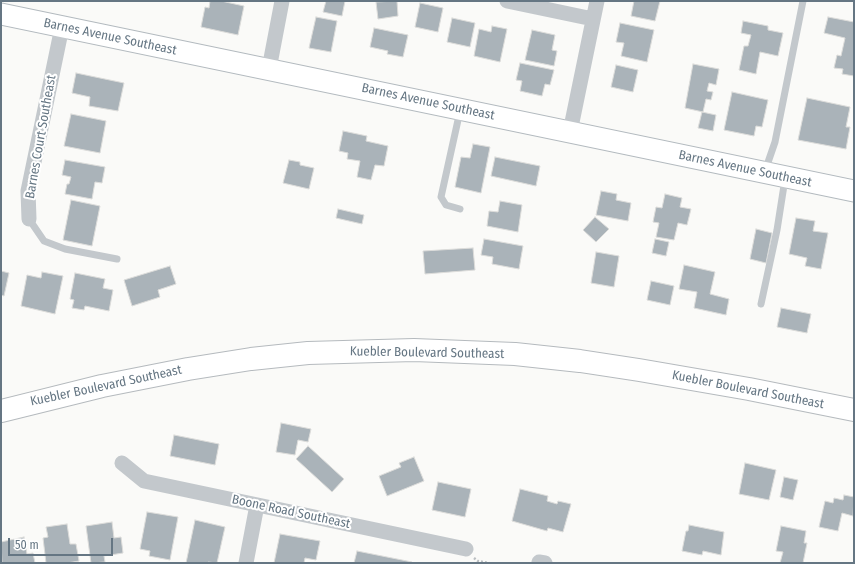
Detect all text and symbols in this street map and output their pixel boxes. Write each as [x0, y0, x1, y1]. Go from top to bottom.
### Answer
street label: Barnes Avenue Southeast [42, 15, 178, 59]
street label: Barnes Court Southeast [22, 74, 60, 200]
street label: Barnes Avenue Southeast [360, 80, 496, 124]
street label: Barnes Avenue Southeast [677, 147, 813, 191]
street label: Kuebler Boulevard Southeast [350, 344, 504, 362]
street label: Kuebler Boulevard Southeast [29, 362, 183, 410]
street label: Kuebler Boulevard Southeast [671, 368, 825, 412]
street label: Boone Road Southeast [230, 492, 352, 532]
scale bar [10, 530, 115, 556]
text: 50 m [15, 538, 39, 552]

